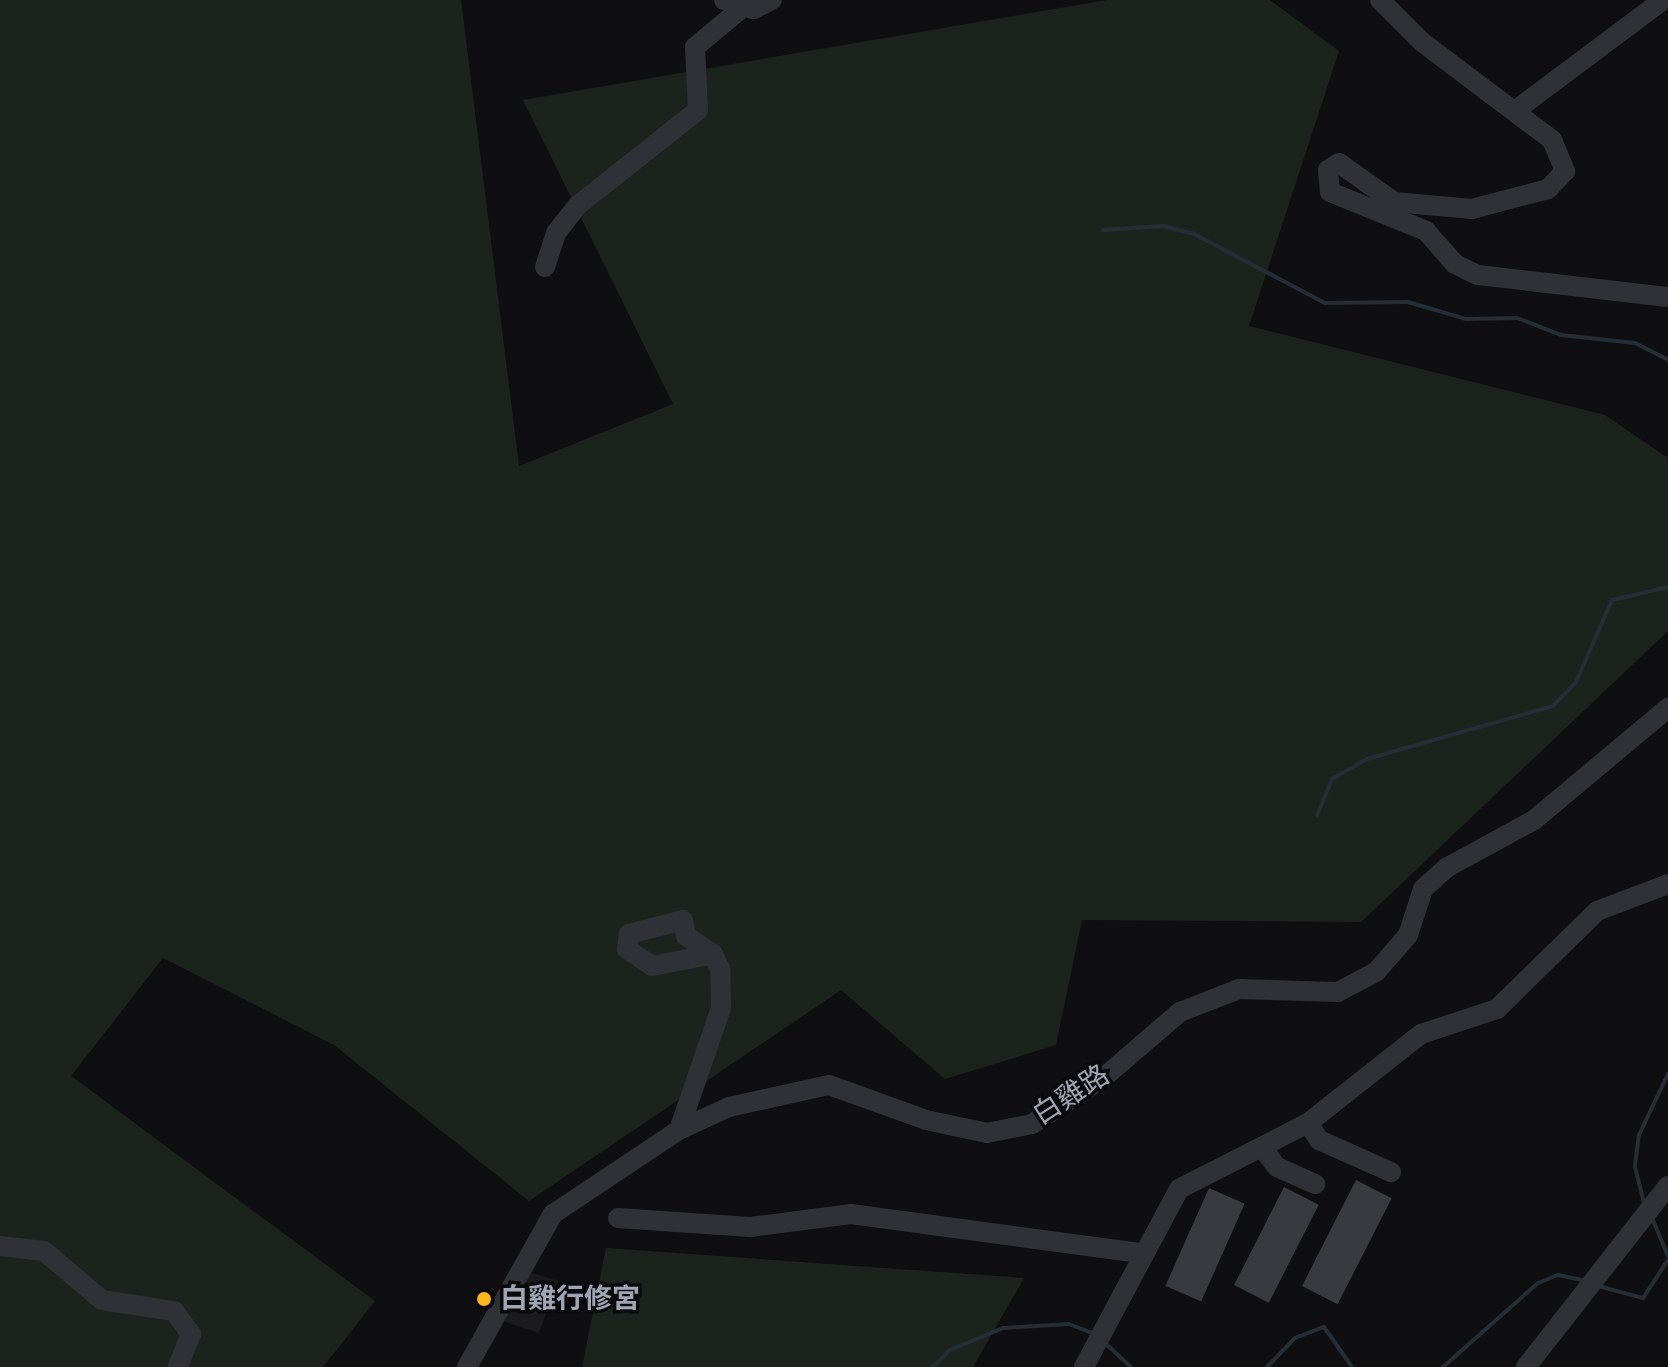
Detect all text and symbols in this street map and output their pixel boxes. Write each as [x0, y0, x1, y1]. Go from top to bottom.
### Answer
street label: 白雞路 [1027, 1058, 1115, 1132]
place label: 白雞行修宮 [500, 1282, 640, 1316]
marker: 白雞行修宮 [475, 1290, 493, 1308]

